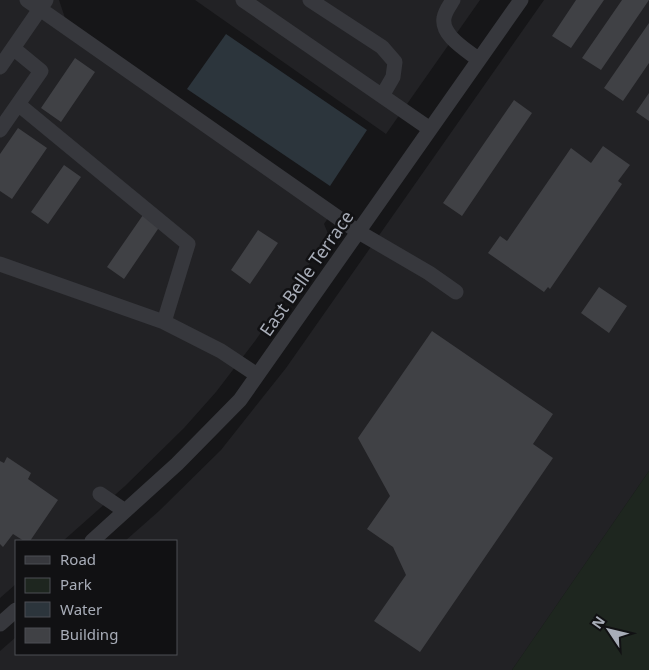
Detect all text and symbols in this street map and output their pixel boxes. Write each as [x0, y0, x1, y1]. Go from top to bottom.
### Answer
street label: East Belle Terrace [254, 205, 358, 341]
legend [15, 540, 178, 655]
text: Road [60, 549, 96, 569]
text: Park [60, 574, 92, 594]
text: Water [60, 599, 102, 619]
north arrow [584, 605, 634, 655]
text: N [587, 612, 609, 632]
text: Building [60, 624, 118, 644]

